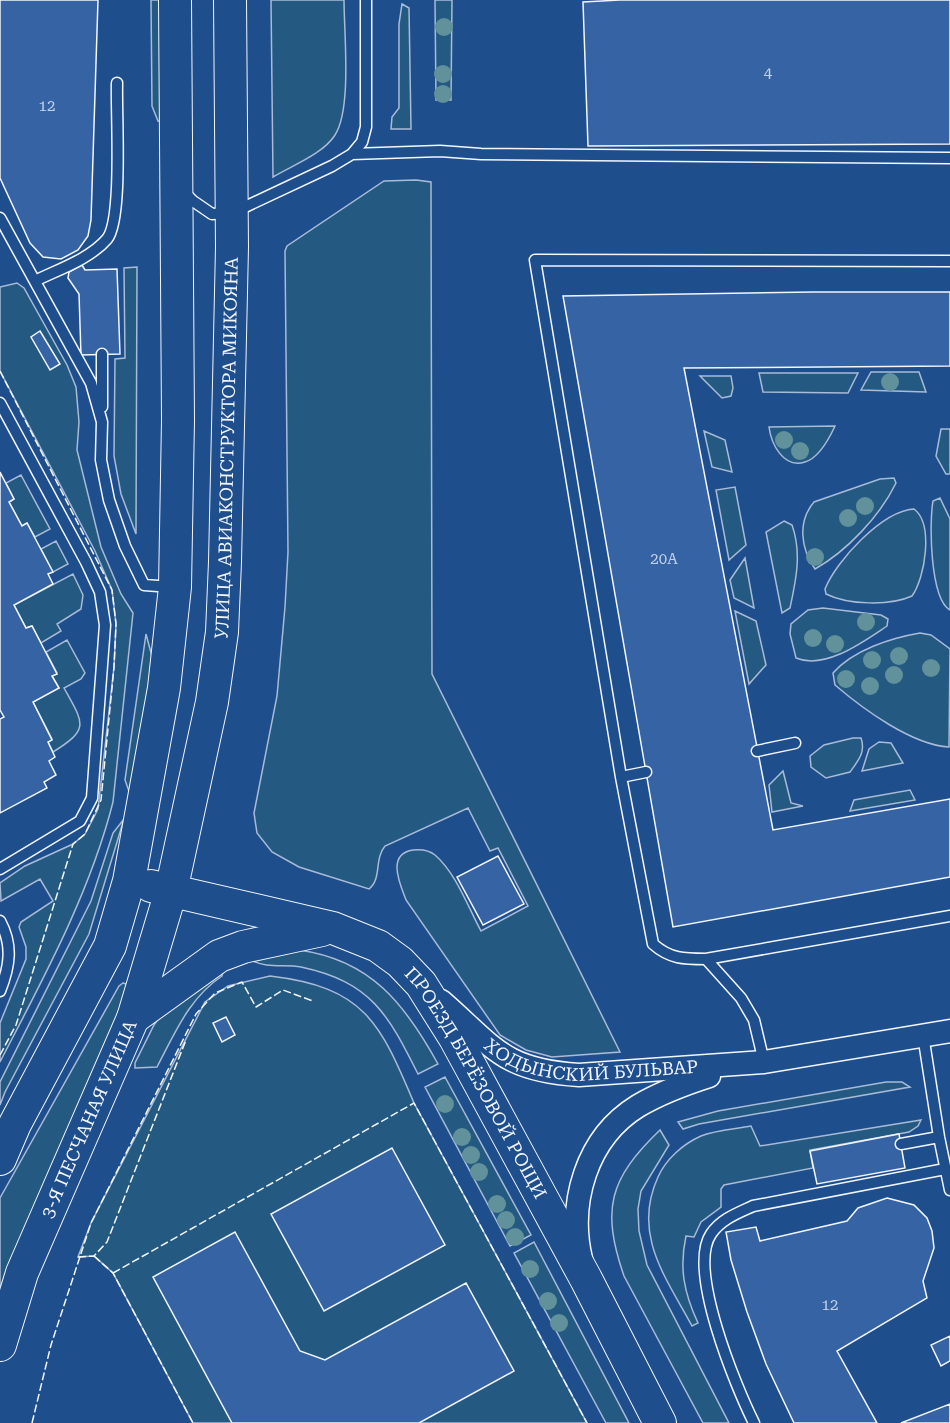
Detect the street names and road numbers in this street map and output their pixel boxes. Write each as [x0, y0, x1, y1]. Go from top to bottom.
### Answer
street label: УЛИЦА АВИАКОНСТРУКТОРА МИКОЯНА [210, 257, 242, 640]
street label: ПРОЕЗД БЕРЁЗОВОЙ РОЩИ [401, 963, 551, 1202]
street label: 3-Я ПЕСЧАНАЯ УЛИЦА [36, 1016, 141, 1221]
street label: ХОДЫНСКИЙ БУЛЬВАР [480, 1034, 699, 1085]

